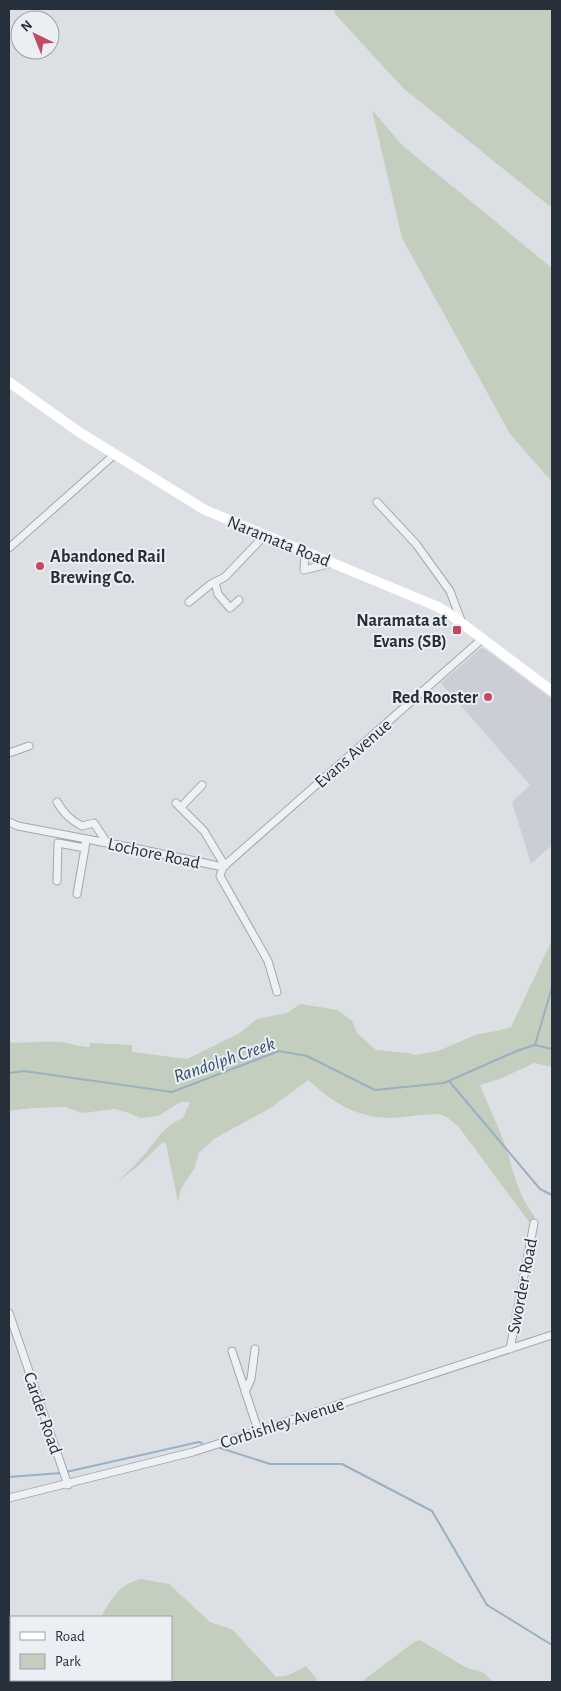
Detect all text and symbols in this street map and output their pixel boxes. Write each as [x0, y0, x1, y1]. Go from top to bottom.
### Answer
north arrow [10, 10, 60, 60]
text: N [18, 18, 35, 35]
street label: Naramata Road [225, 513, 333, 571]
place label: Abandoned Rail Brewing Co. [50, 548, 165, 587]
marker: Abandoned Rail Brewing Co. [34, 560, 46, 572]
place label: Naramata at Evans (SB) [356, 612, 447, 651]
marker: Naramata at Evans (SB) [451, 624, 463, 636]
place label: Red Rooster [392, 689, 479, 707]
marker: Red Rooster [482, 691, 494, 703]
street label: Evans Avenue [312, 716, 395, 792]
street label: Lochore Road [106, 835, 202, 873]
water label: Randolph Creek [171, 1034, 278, 1087]
street label: Sworder Road [505, 1237, 541, 1335]
street label: Carder Road [20, 1370, 64, 1457]
street label: Corbishley Avenue [218, 1395, 346, 1452]
legend [10, 1616, 172, 1681]
text: Road [55, 1629, 85, 1644]
text: Park [55, 1654, 81, 1669]

